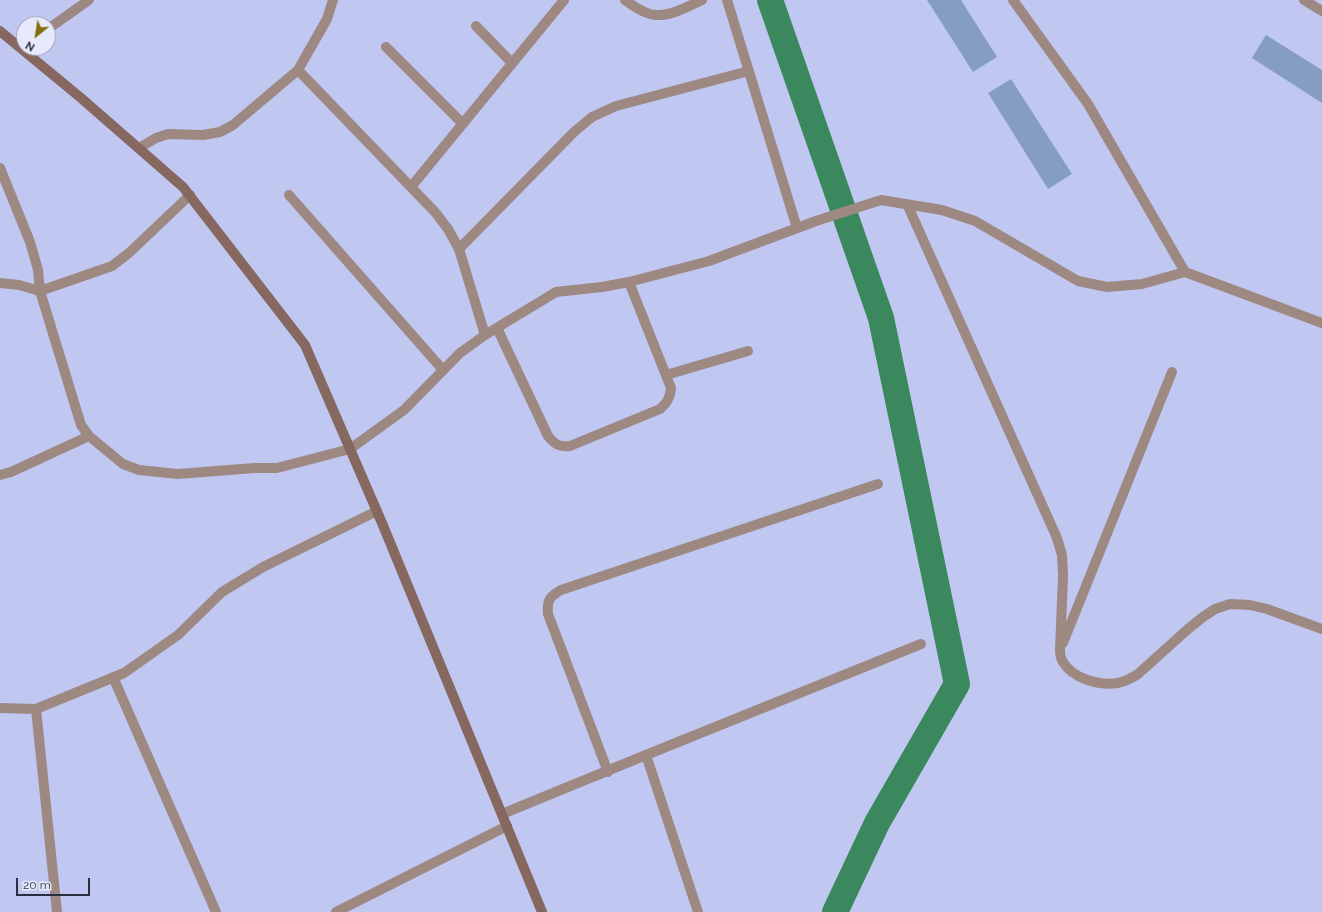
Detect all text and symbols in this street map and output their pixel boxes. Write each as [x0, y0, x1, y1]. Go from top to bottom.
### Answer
north arrow [16, 16, 56, 56]
text: N [23, 38, 37, 54]
scale bar [18, 870, 92, 896]
text: 20 m [23, 878, 51, 892]

